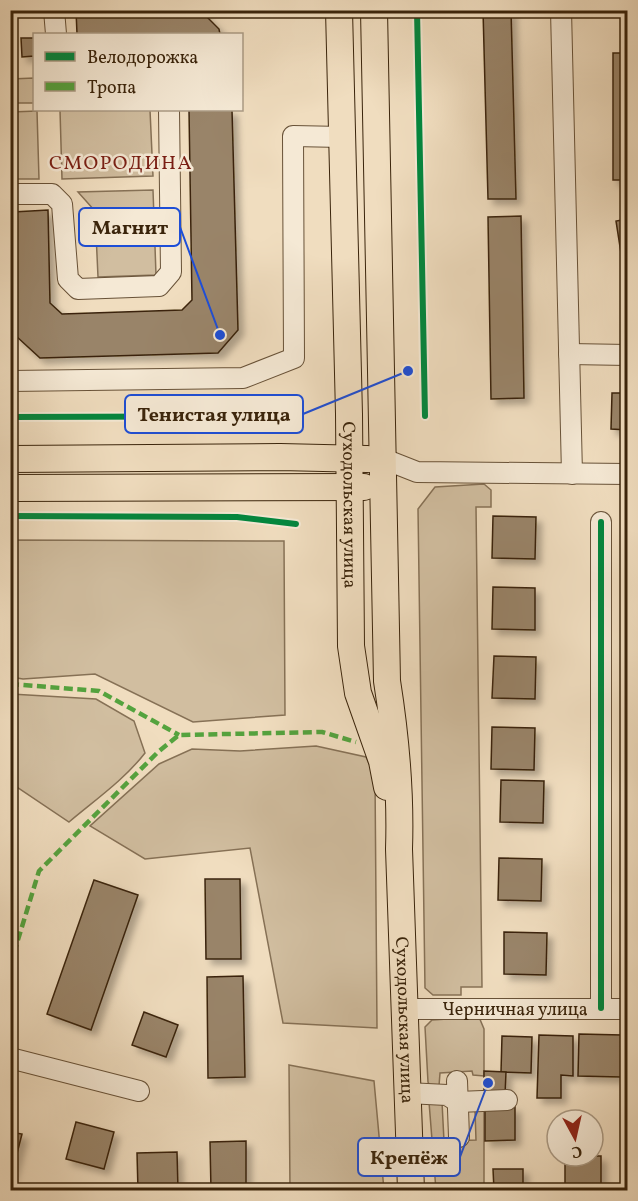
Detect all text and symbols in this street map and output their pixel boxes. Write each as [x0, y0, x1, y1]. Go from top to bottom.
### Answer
legend [33, 33, 243, 111]
text: Велодорожка [87, 46, 198, 71]
text: Тропа [87, 76, 136, 101]
district label: СМОРОДИНА [49, 150, 193, 178]
callout: Магнит [79, 208, 180, 246]
text: Магнит [92, 215, 168, 243]
callout: Тенистая улица [125, 395, 303, 433]
text: Тенистая улица [137, 402, 291, 430]
street label: Суходольская улица [335, 421, 362, 589]
street label: Суходольская улица [388, 936, 419, 1104]
street label: Черничная улица [442, 998, 588, 1023]
north arrow [545, 1108, 605, 1168]
callout: Крепёж [358, 1138, 460, 1176]
text: С [570, 1139, 583, 1162]
text: Крепёж [370, 1145, 448, 1173]

